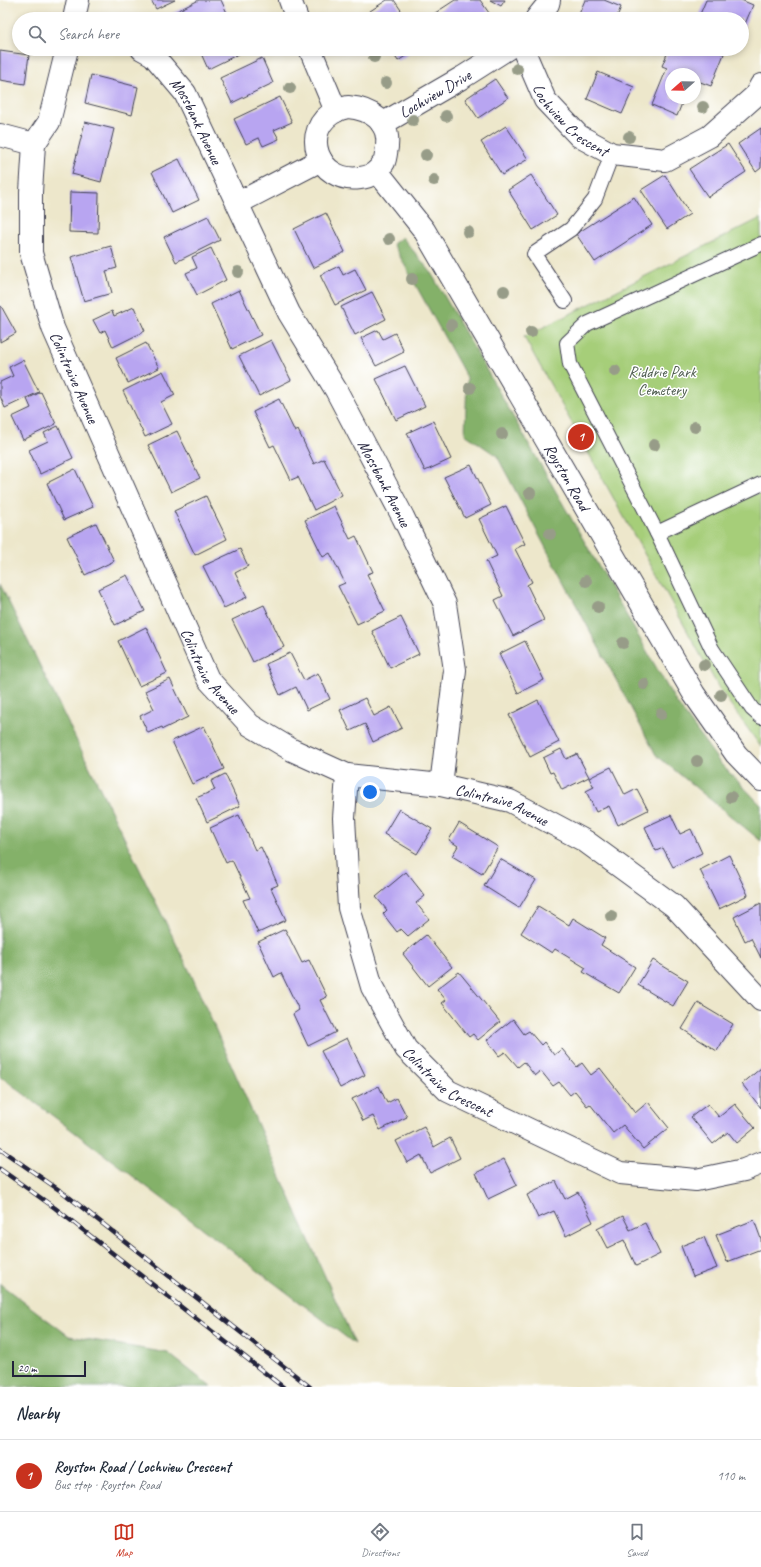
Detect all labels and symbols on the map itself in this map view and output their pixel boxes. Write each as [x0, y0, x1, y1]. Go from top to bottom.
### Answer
street label: Lochview Drive [396, 65, 476, 123]
north arrow [665, 68, 701, 104]
street label: Mossbank Avenue [165, 74, 227, 169]
street label: Lochview Crescent [528, 81, 614, 162]
street label: Colintraive Avenue [45, 329, 104, 428]
park label: Riddrie Park Cemetery [628, 362, 697, 400]
pin: 1 [568, 422, 594, 452]
street label: Mossbank Avenue [353, 437, 416, 532]
street label: Royston Road [539, 440, 595, 517]
street label: Colintraive Avenue [176, 625, 245, 720]
street label: Colintraive Avenue [453, 780, 553, 831]
your location [360, 782, 380, 802]
street label: Colintraive Crescent [398, 1042, 497, 1123]
scale bar [12, 1359, 86, 1378]

